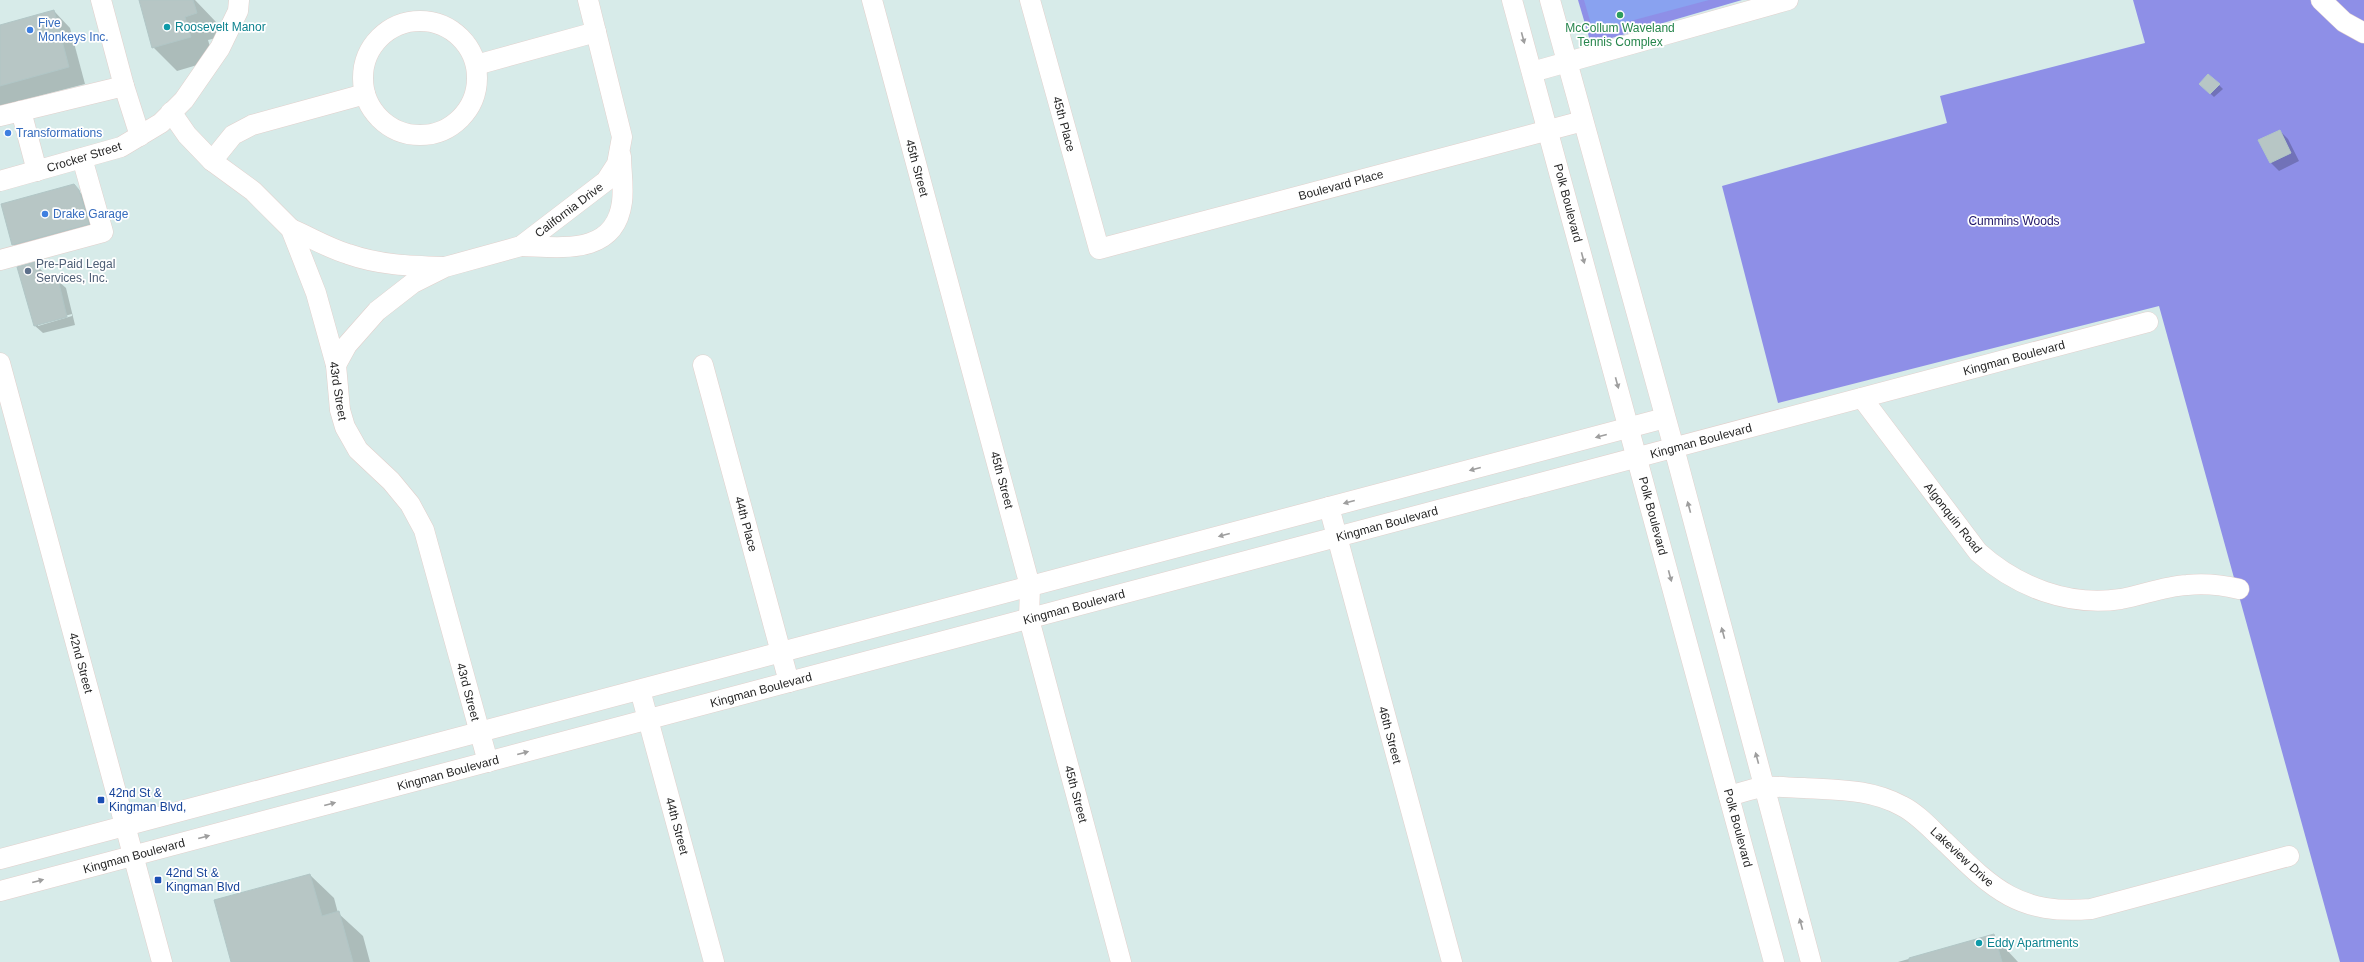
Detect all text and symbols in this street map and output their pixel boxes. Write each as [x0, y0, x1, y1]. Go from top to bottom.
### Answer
marker: McCollum Waveland Tennis Complex [1615, 10, 1625, 20]
place label: Five Monkeys Inc. [38, 16, 109, 44]
place label: Roosevelt Manor [175, 20, 266, 34]
place label: McCollum Waveland Tennis Complex [1565, 21, 1675, 49]
marker: Roosevelt Manor [162, 22, 172, 32]
marker: Five Monkeys Inc. [25, 25, 35, 35]
one-way arrow [1520, 31, 1526, 44]
street label: 45th Place [1050, 95, 1078, 154]
place label: Transformations [16, 126, 102, 140]
marker: Transformations [3, 128, 13, 138]
street label: 45th Street [903, 138, 932, 199]
street label: Crocker Street [45, 139, 124, 175]
street label: Polk Boulevard [1551, 162, 1585, 244]
street label: Boulevard Place [1297, 167, 1385, 203]
street label: California Drive [532, 180, 606, 240]
place label: Drake Garage [53, 207, 129, 221]
marker: Drake Garage [40, 209, 50, 219]
park label: Cummins Woods [1968, 214, 2060, 228]
one-way arrow [1580, 252, 1586, 264]
place label: Pre-Paid Legal Services, Inc. [36, 257, 115, 285]
marker: Pre-Paid Legal Services, Inc. [23, 266, 33, 276]
street label: Kingman Boulevard [1962, 338, 2066, 378]
street label: 43rd Street [326, 361, 350, 422]
one-way arrow [1614, 377, 1620, 389]
street label: Kingman Boulevard [1649, 421, 1753, 461]
one-way arrow [1594, 433, 1607, 439]
street label: 45th Street [988, 450, 1017, 511]
one-way arrow [1469, 466, 1481, 472]
street label: Polk Boulevard [1636, 475, 1670, 557]
street label: Algonquin Road [1921, 480, 1985, 556]
street label: 44th Place [732, 495, 760, 554]
one-way arrow [1343, 499, 1355, 505]
one-way arrow [1686, 501, 1692, 513]
street label: Kingman Boulevard [1335, 504, 1439, 544]
one-way arrow [1217, 533, 1230, 539]
one-way arrow [1667, 570, 1673, 582]
street label: Kingman Boulevard [1022, 587, 1126, 627]
one-way arrow [1720, 626, 1726, 638]
street label: 42nd Street [66, 631, 96, 695]
street label: 43rd Street [454, 662, 483, 723]
street label: Kingman Boulevard [709, 670, 813, 710]
street label: 46th Street [1376, 705, 1405, 766]
one-way arrow [517, 750, 529, 756]
one-way arrow [1753, 752, 1759, 764]
street label: Kingman Boulevard [396, 753, 500, 793]
street label: 45th Street [1062, 764, 1091, 825]
place label: 42nd St & Kingman Blvd, [109, 786, 186, 814]
street label: Polk Boulevard [1721, 787, 1755, 869]
marker: 42nd St & Kingman Blvd, [96, 795, 106, 805]
street label: 44th Street [663, 796, 692, 857]
one-way arrow [324, 801, 336, 807]
street label: Lakeview Drive [1927, 824, 1997, 890]
one-way arrow [198, 834, 210, 840]
street label: Kingman Boulevard [82, 836, 186, 876]
place label: 42nd St & Kingman Blvd [166, 866, 240, 894]
marker: 42nd St & Kingman Blvd [153, 875, 163, 885]
one-way arrow [32, 878, 44, 884]
one-way arrow [1798, 918, 1804, 930]
place label: Eddy Apartments [1987, 936, 2078, 950]
marker: Eddy Apartments [1974, 938, 1984, 948]

